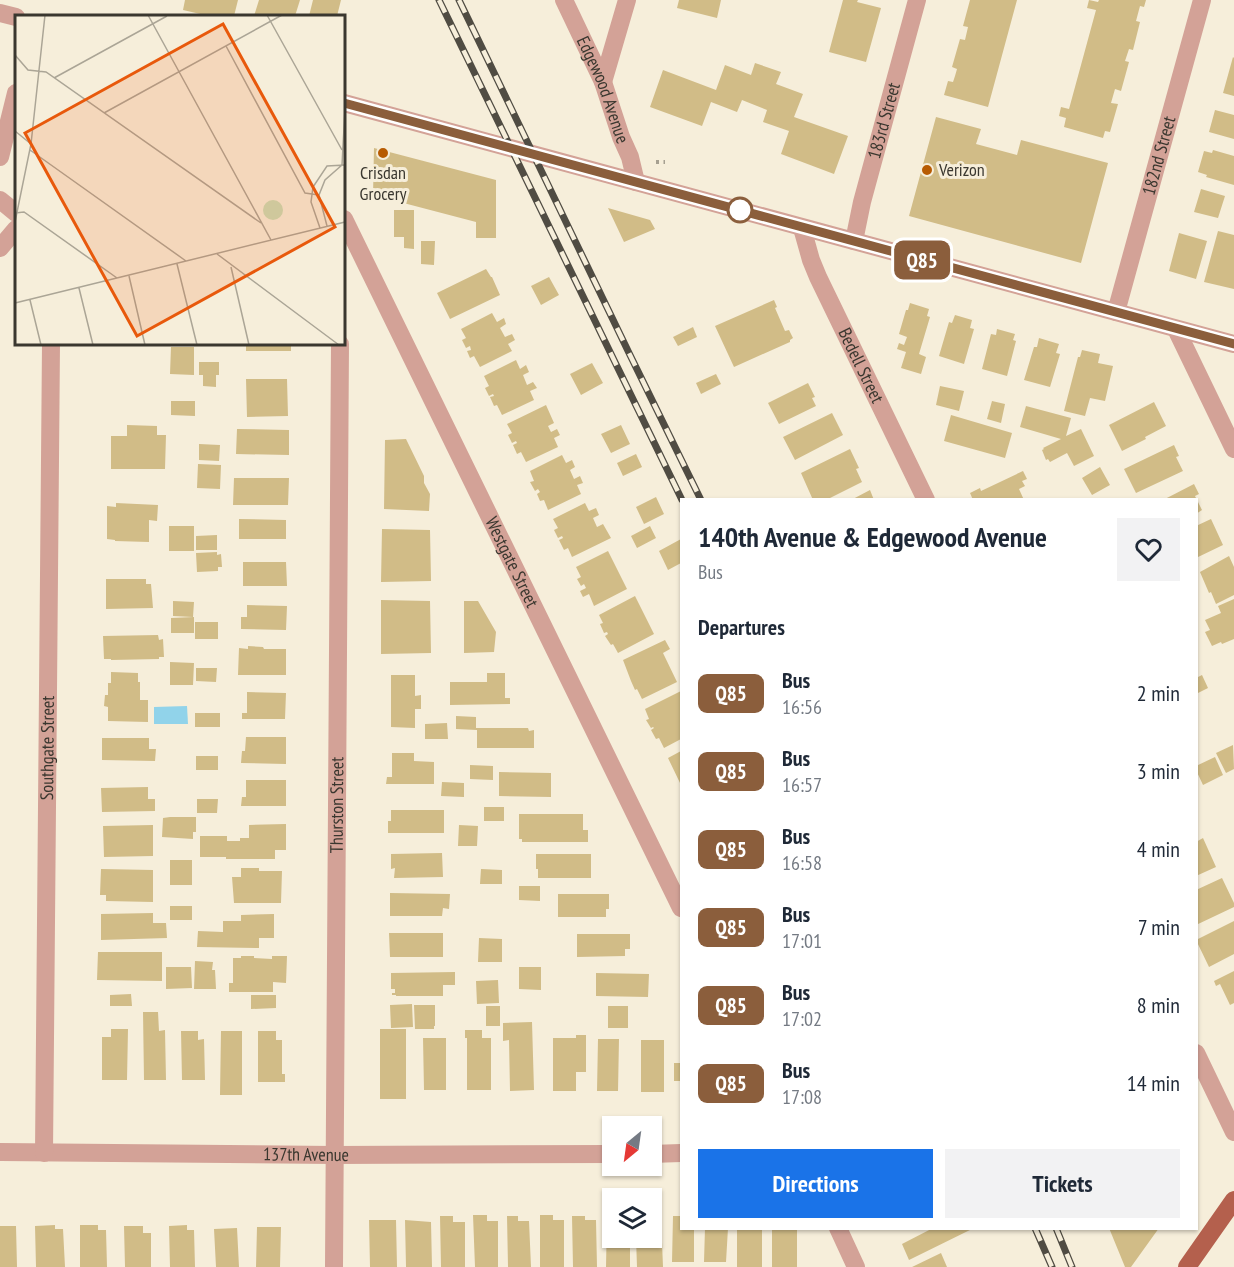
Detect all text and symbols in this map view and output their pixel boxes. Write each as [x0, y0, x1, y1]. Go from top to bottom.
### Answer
inset map [15, 15, 345, 345]
street label: Edgewood Avenue [572, 32, 634, 147]
street label: 183rd Street [862, 80, 905, 161]
street label: 182nd Street [1137, 113, 1180, 198]
marker: Crisdan Grocery [376, 146, 390, 160]
place label: Verizon [938, 158, 985, 181]
place label: Crisdan Grocery [360, 161, 407, 205]
marker: Verizon [920, 163, 934, 177]
unlabelled marker [727, 197, 753, 223]
line badge: Q85 [888, 240, 956, 280]
text: Q85 [906, 247, 938, 274]
street label: Bedell Street [833, 324, 889, 407]
street label: Westgate Street [480, 513, 544, 611]
text: 140th Avenue & Edgewood Avenue [698, 518, 1047, 555]
button: heart [1117, 518, 1180, 581]
text: Bus [698, 559, 723, 585]
text: Departures [698, 613, 785, 641]
text: Bus [782, 666, 810, 694]
text: 2 min [1137, 679, 1180, 707]
text: Q85 [715, 680, 747, 707]
text: 16:56 [782, 694, 822, 720]
street label: Southgate Street [35, 696, 59, 800]
text: Bus [782, 744, 810, 772]
street label: Thurston Street [325, 757, 348, 853]
text: 3 min [1137, 757, 1180, 785]
text: Q85 [715, 758, 747, 785]
text: 16:57 [782, 772, 822, 798]
text: Bus [782, 822, 810, 850]
text: 4 min [1137, 835, 1180, 863]
text: Q85 [715, 836, 747, 863]
text: 16:58 [782, 850, 822, 876]
text: Bus [782, 900, 810, 928]
text: 7 min [1138, 913, 1180, 941]
text: Q85 [715, 914, 747, 941]
text: 17:01 [782, 928, 822, 954]
text: Bus [782, 978, 810, 1006]
text: 8 min [1137, 991, 1180, 1019]
text: Q85 [715, 992, 747, 1019]
text: 17:02 [782, 1006, 822, 1032]
text: Bus [782, 1056, 810, 1084]
text: 14 min [1127, 1069, 1180, 1097]
text: Q85 [715, 1070, 747, 1097]
text: 17:08 [782, 1084, 822, 1110]
north arrow [602, 1116, 662, 1176]
map controls [602, 1116, 662, 1248]
street label: 137th Avenue [263, 1142, 349, 1166]
button: Directions [698, 1149, 933, 1218]
button: Tickets [945, 1149, 1180, 1218]
button: layers [602, 1188, 662, 1248]

